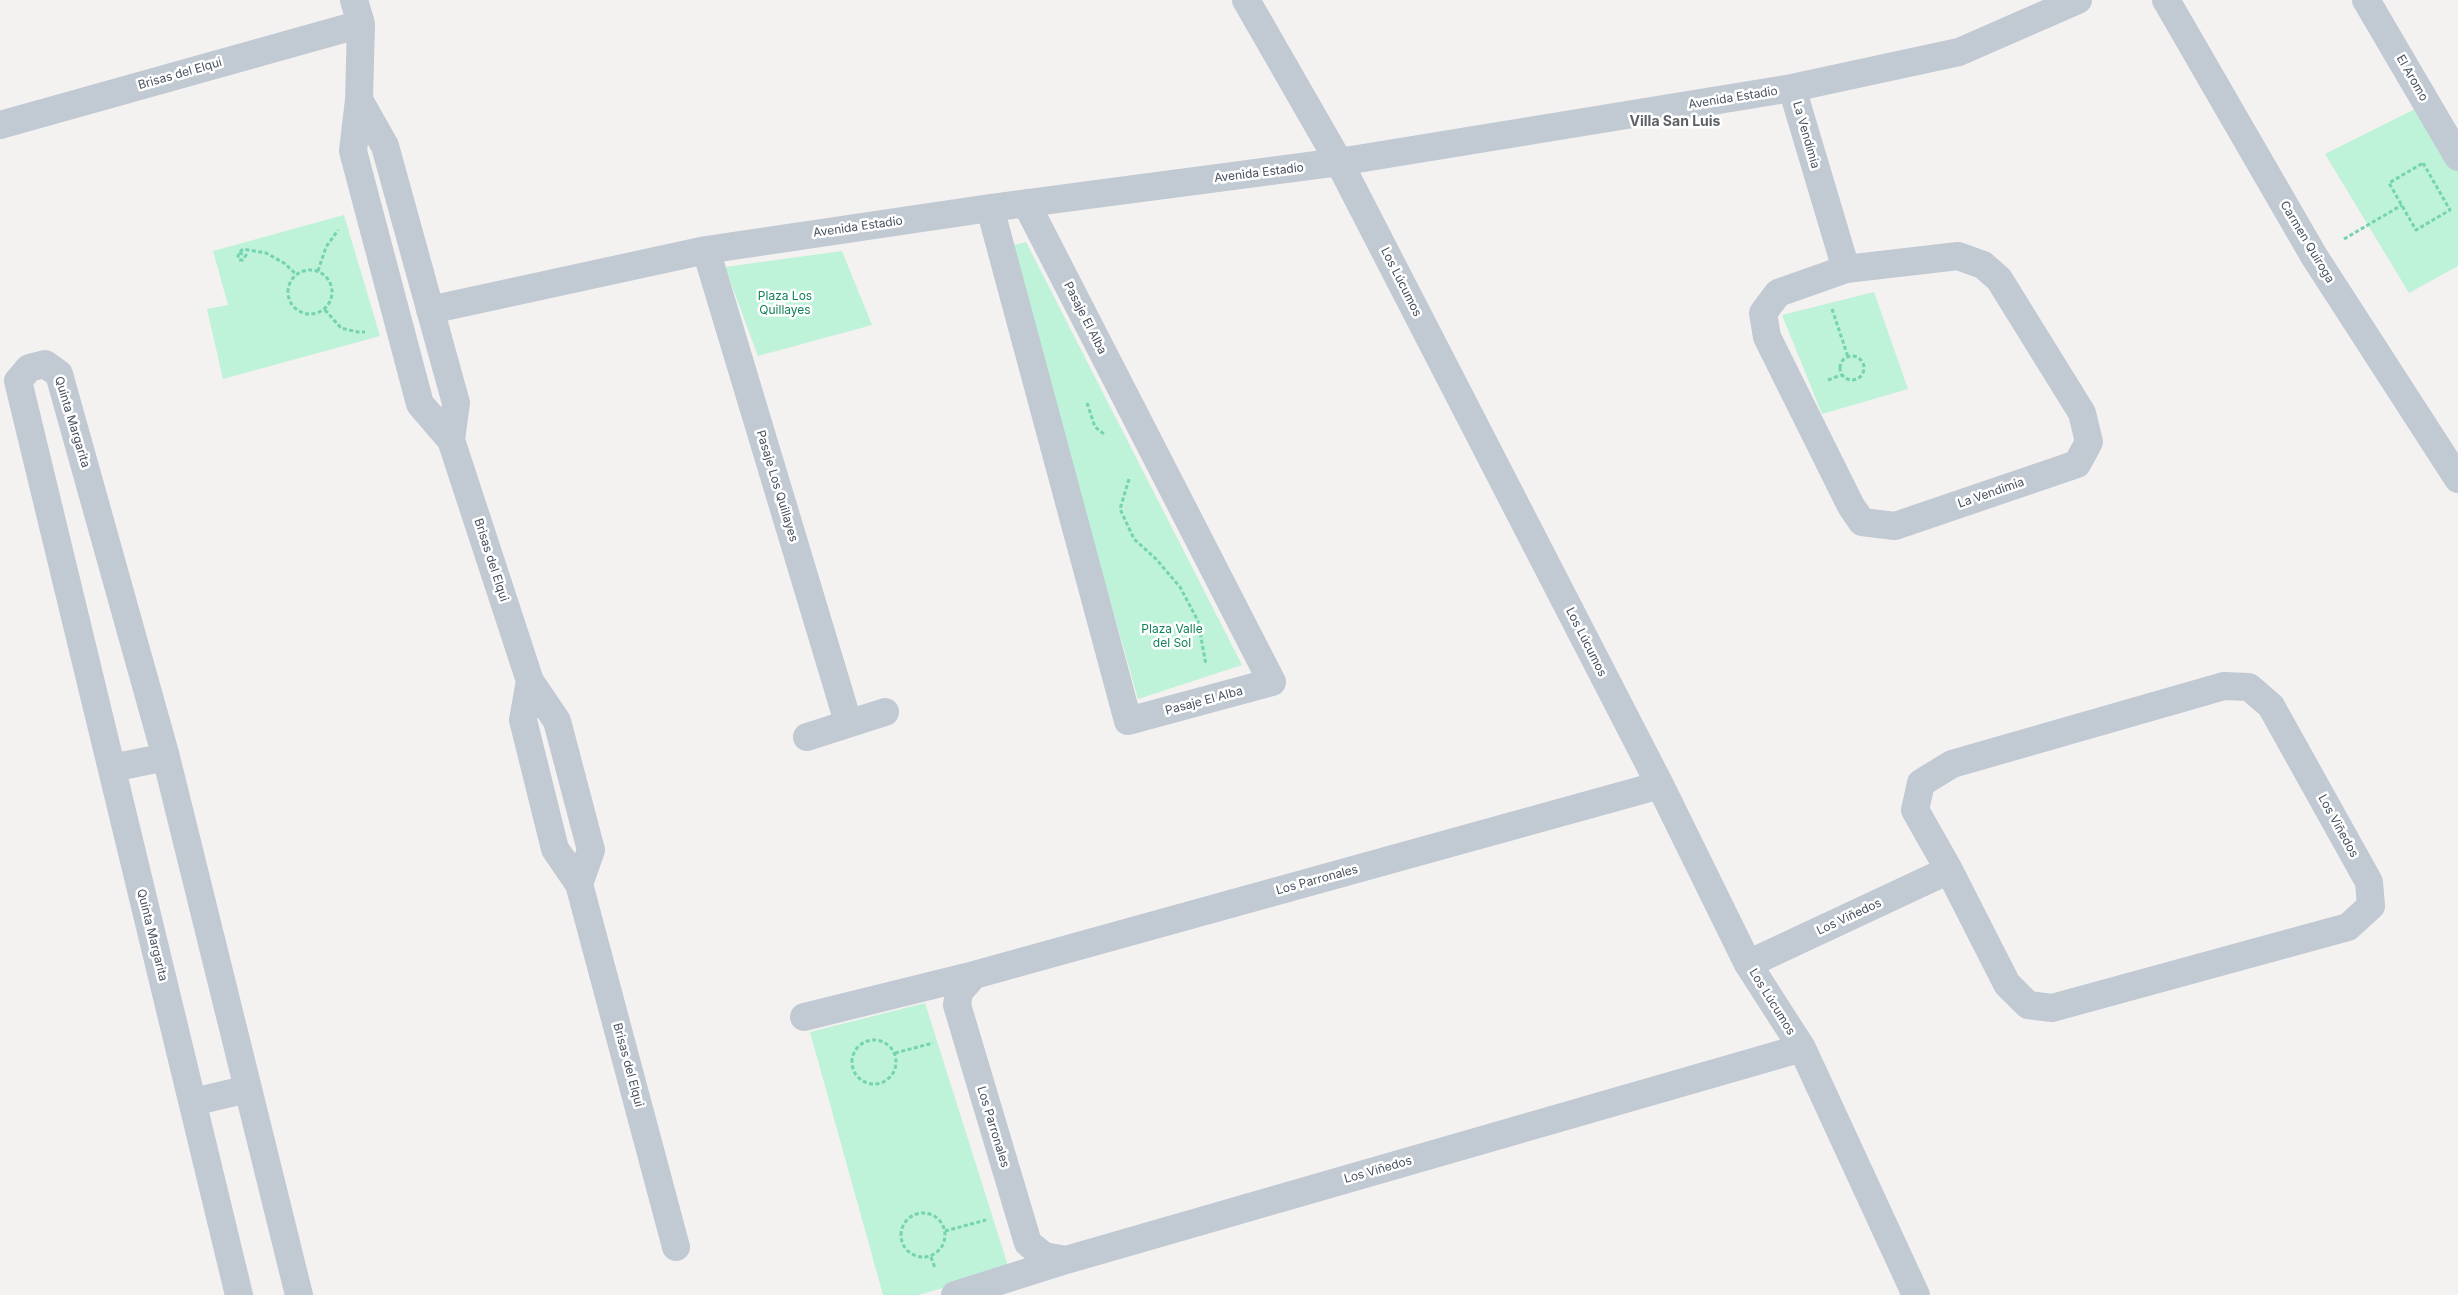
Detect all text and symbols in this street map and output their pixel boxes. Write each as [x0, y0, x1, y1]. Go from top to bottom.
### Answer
street label: El Aromo [2393, 52, 2431, 104]
street label: Brisas del Elqui [137, 55, 223, 93]
street label: Avenida Estadio [1687, 84, 1779, 112]
street label: La Vendimia [1790, 100, 1822, 170]
district label: Villa San Luis [1630, 114, 1720, 130]
street label: Avenida Estadio [1213, 160, 1305, 186]
street label: Carmen Quiroga [2277, 198, 2337, 286]
street label: Avenida Estadio [812, 214, 904, 240]
street label: Los Lúcumos [1377, 245, 1425, 319]
street label: Pasaje El Alba [1061, 279, 1109, 357]
park label: Plaza Los Quillayes [758, 289, 812, 317]
street label: Quinta Margarita [51, 375, 93, 469]
street label: Pasaje Los Quillayes [753, 429, 801, 543]
street label: La Vendimia [1956, 475, 2026, 511]
street label: Brisas del Elqui [471, 517, 511, 603]
street label: Los Lúcumos [1562, 605, 1610, 679]
park label: Plaza Valle del Sol [1141, 622, 1203, 650]
street label: Pasaje El Alba [1164, 684, 1244, 718]
street label: Los Viñedos [2315, 792, 2361, 860]
street label: Los Parronales [1274, 862, 1360, 898]
street label: Quinta Margarita [134, 887, 170, 983]
street label: Los Viñedos [1814, 896, 1884, 938]
street label: Los Lúcumos [1746, 966, 1798, 1038]
street label: Brisas del Elqui [610, 1021, 646, 1109]
street label: Los Parronales [974, 1085, 1012, 1169]
street label: Los Viñedos [1342, 1153, 1414, 1187]

